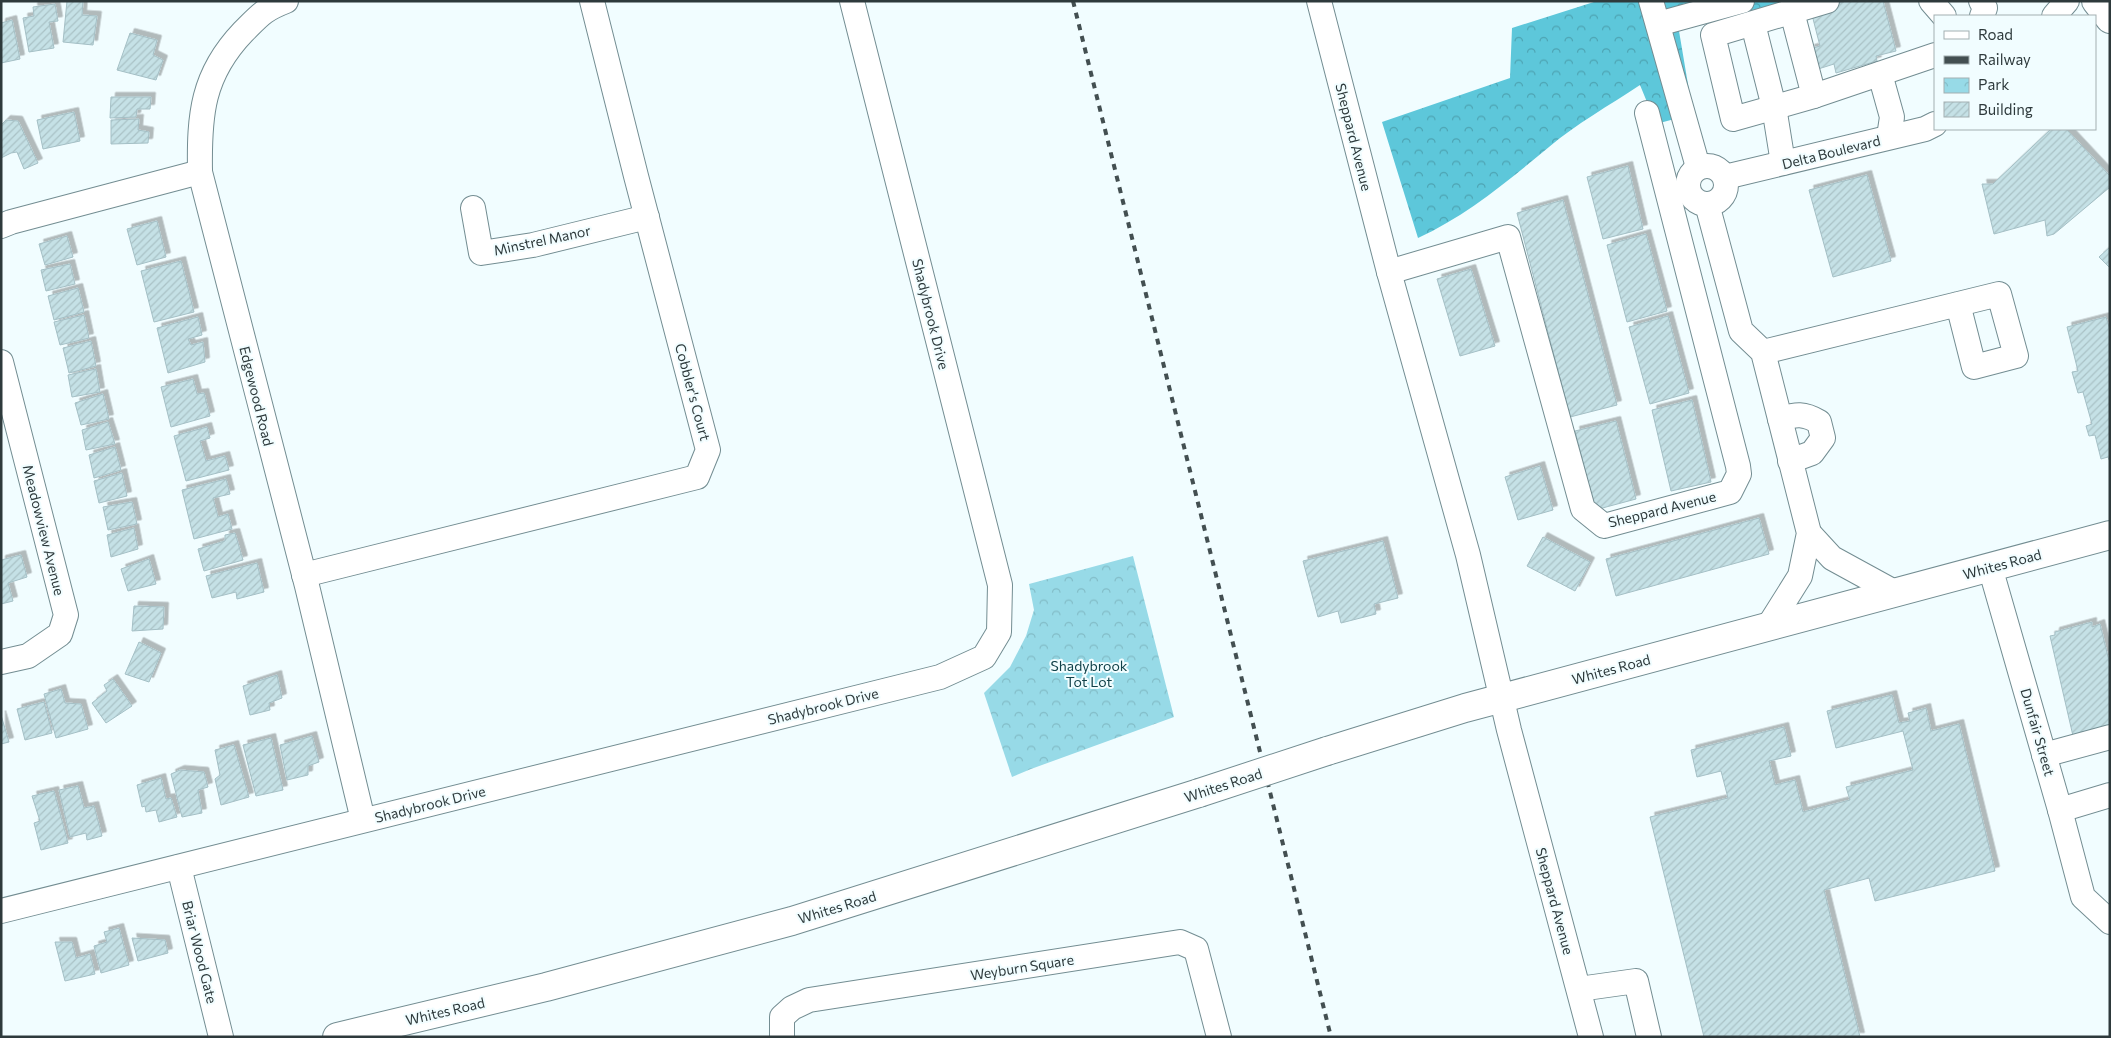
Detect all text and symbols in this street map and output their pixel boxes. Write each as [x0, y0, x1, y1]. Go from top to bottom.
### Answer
legend [1934, 15, 2096, 130]
text: Road [1978, 25, 2013, 43]
text: Railway [1978, 50, 2031, 68]
text: Park [1978, 75, 2009, 93]
street label: Sheppard Avenue [1332, 81, 1376, 193]
text: Building [1978, 100, 2033, 118]
street label: Delta Boulevard [1780, 132, 1882, 172]
street label: Minstrel Manor [492, 221, 592, 259]
street label: Shadybrook Drive [909, 257, 953, 371]
street label: Cobbler's Court [672, 341, 714, 443]
street label: Edgewood Road [236, 344, 278, 448]
street label: Meadowview Avenue [20, 463, 68, 597]
street label: Sheppard Avenue [1606, 487, 1718, 531]
street label: Whites Road [1961, 545, 2043, 583]
street label: Whites Road [1570, 650, 1652, 688]
park label: Shadybrook Tot Lot [1051, 657, 1128, 690]
street label: Shadybrook Drive [766, 684, 880, 728]
street label: Dunfair Street [2017, 686, 2059, 778]
street label: Whites Road [1182, 764, 1264, 806]
street label: Shadybrook Drive [373, 782, 487, 826]
street label: Sheppard Avenue [1533, 846, 1577, 956]
street label: Whites Road [796, 887, 878, 927]
street label: Briar Wood Gate [179, 899, 221, 1005]
street label: Weyburn Square [969, 950, 1075, 984]
street label: Whites Road [404, 994, 486, 1028]

